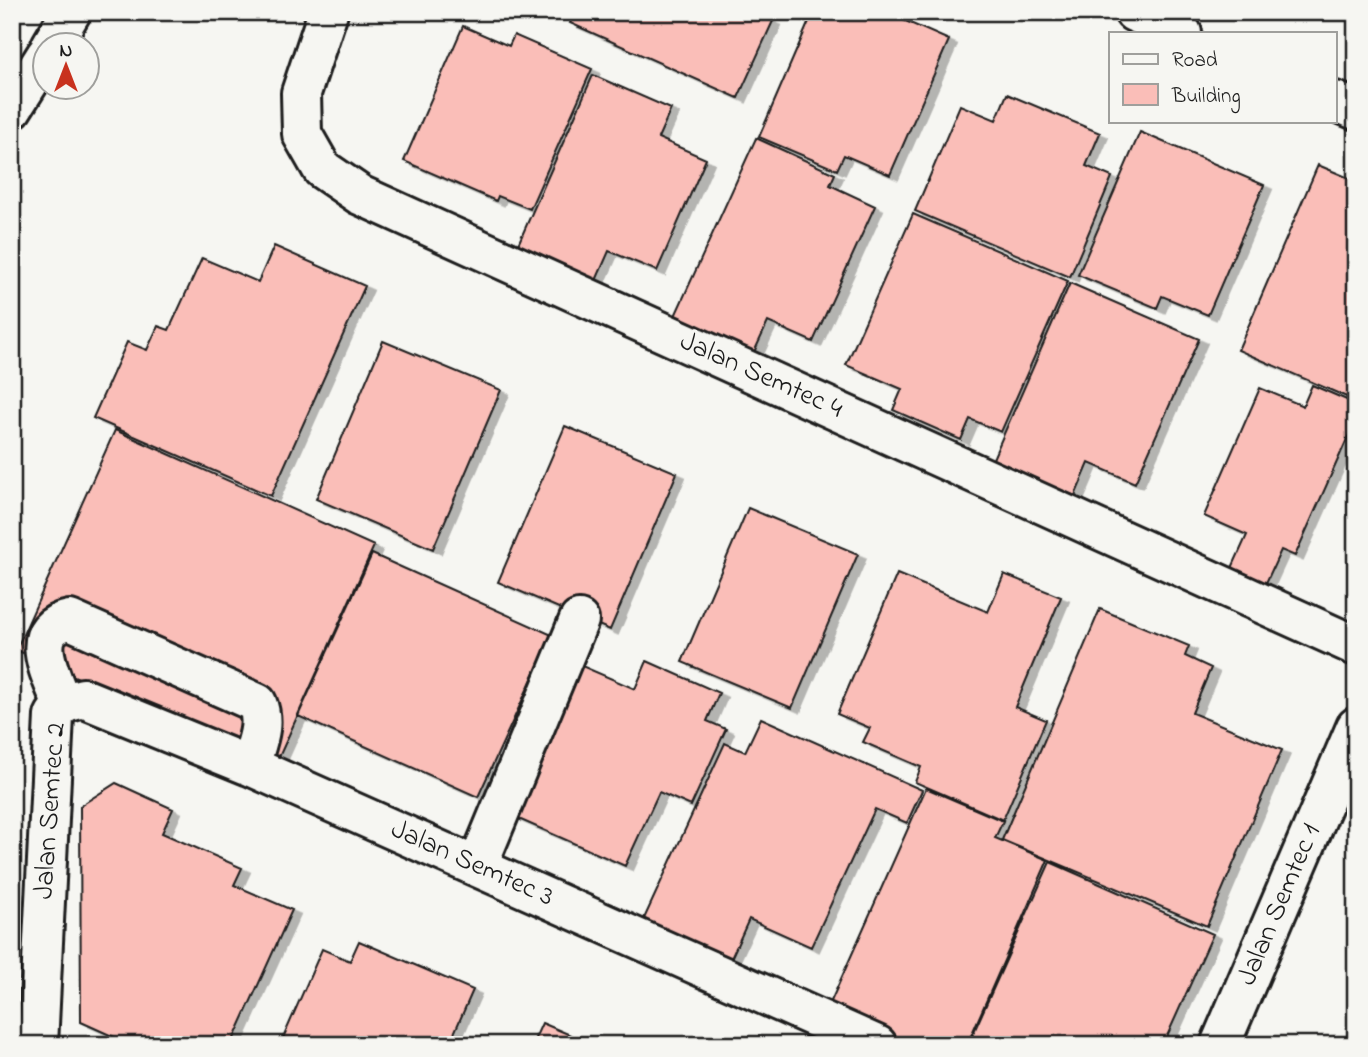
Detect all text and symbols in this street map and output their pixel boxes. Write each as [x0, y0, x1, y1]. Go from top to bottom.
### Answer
north arrow [32, 32, 102, 102]
legend [1109, 32, 1336, 122]
text: N [60, 38, 73, 65]
text: Road [1172, 46, 1218, 76]
text: Building [1171, 82, 1241, 114]
street label: Jalan Semtec 4 [673, 322, 849, 430]
street label: Jalan Semtec 2 [24, 721, 78, 901]
street label: Jalan Semtec 3 [384, 810, 560, 918]
street label: Jalan Semtec 1 [1228, 818, 1332, 992]

